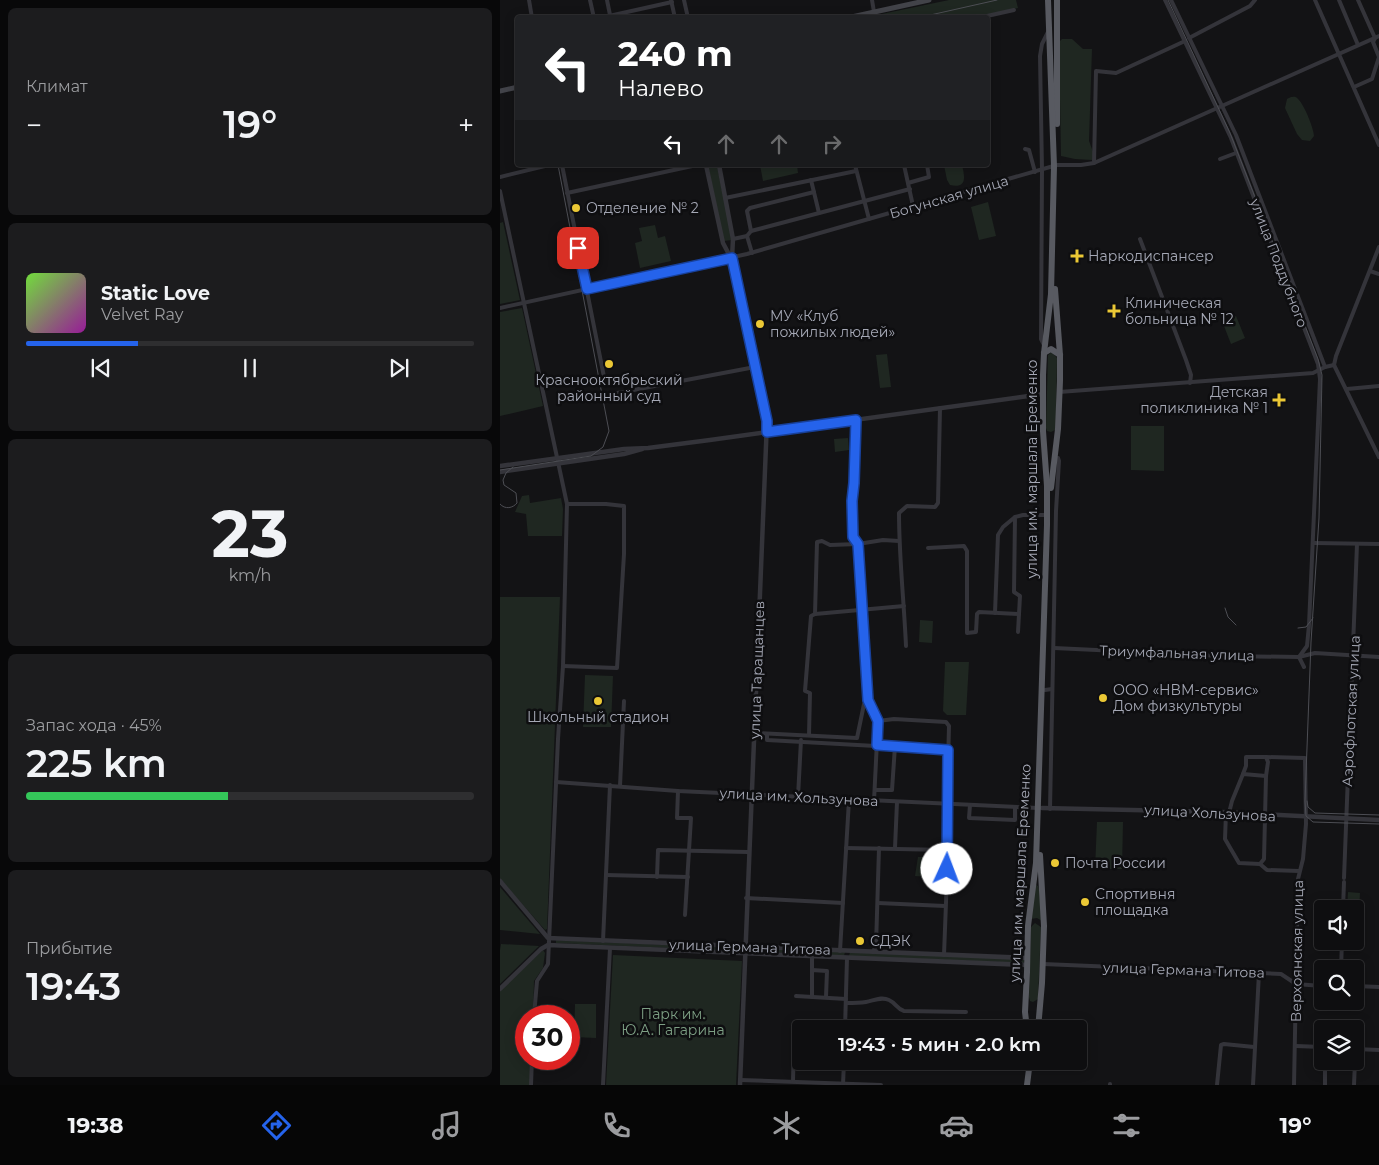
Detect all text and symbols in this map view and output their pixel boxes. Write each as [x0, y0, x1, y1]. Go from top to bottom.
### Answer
text: 240 m [618, 32, 733, 75]
icon: left [535, 35, 600, 100]
text: Налево [618, 75, 704, 102]
text: Климат [26, 77, 88, 96]
text: 19° [223, 101, 277, 148]
text: − [26, 108, 42, 142]
text: + [458, 108, 474, 142]
icon: left [659, 130, 687, 158]
icon: ahead [712, 130, 740, 158]
icon: ahead [765, 130, 793, 158]
icon: right [818, 130, 846, 158]
street label: Богунская улица [887, 171, 1011, 223]
street label: улица Поддубного [1246, 195, 1312, 330]
place label: Отделение № 2 [586, 199, 699, 217]
marker: Отделение № 2 [570, 202, 582, 214]
pin [557, 227, 599, 269]
icon: arrive [564, 234, 592, 262]
place label: Наркодиспансер [1088, 247, 1214, 265]
marker: Наркодиспансер [1070, 249, 1084, 263]
text: Static Love [101, 282, 210, 305]
place label: Клиническая больница № 12 [1125, 294, 1234, 328]
marker: Клиническая больница № 12 [1107, 304, 1121, 318]
text: Velvet Ray [101, 305, 183, 324]
place label: МУ «Клуб пожилых людей» [770, 307, 895, 341]
marker: МУ «Клуб пожилых людей» [754, 318, 766, 330]
icon: previous [87, 354, 115, 382]
icon: pause [236, 354, 264, 382]
icon: next [385, 354, 413, 382]
marker: Краснооктябрьский районный суд [603, 358, 615, 370]
street label: улица им. маршала Еременко [1023, 360, 1041, 579]
place label: Краснооктябрьский районный суд [535, 371, 683, 405]
place label: Детская поликлиника № 1 [1140, 383, 1268, 417]
marker: Детская поликлиника № 1 [1272, 393, 1286, 407]
text: 23 [212, 494, 288, 573]
text: km/h [229, 566, 271, 585]
street label: улица Таращанцев [746, 601, 768, 740]
street label: Аэрофлотская улица [1338, 635, 1364, 787]
street label: Триумфальная улица [1099, 641, 1255, 665]
place label: ООО «НВМ-сервис» Дом физкультуры [1113, 681, 1259, 715]
marker: ООО «НВМ-сервис» Дом физкультуры [1097, 692, 1109, 704]
marker: Школьный стадион [592, 695, 604, 707]
place label: Школьный стадион [527, 708, 669, 726]
text: Запас хода · 45% [26, 716, 162, 735]
text: 225 km [26, 740, 167, 787]
street label: улица им. маршала Еременко [1005, 763, 1035, 984]
street label: улица им. Хользунова [718, 784, 879, 810]
street label: улица Хользунова [1143, 801, 1276, 825]
position arrow [920, 842, 972, 894]
place label: Почта России [1065, 854, 1166, 872]
marker: Почта России [1049, 857, 1061, 869]
street label: Верхоянская улица [1287, 880, 1307, 1022]
place label: Спортивня площадка [1095, 885, 1175, 919]
marker: Спортивня площадка [1079, 896, 1091, 908]
map controls [1314, 900, 1364, 1070]
button: sound [1314, 900, 1364, 950]
place label: СДЭК [870, 932, 911, 950]
street label: улица Германа Титова [668, 935, 831, 959]
marker: СДЭК [854, 935, 866, 947]
text: Прибытие [26, 939, 113, 958]
street label: улица Германа Титова [1102, 958, 1265, 982]
button: search [1314, 960, 1364, 1010]
text: 19:43 [26, 963, 121, 1010]
speed limit sign: 30 [515, 1005, 580, 1070]
park label: Парк им. Ю.А. Гагарина [621, 1005, 725, 1039]
button: layers [1314, 1020, 1364, 1070]
text: 19:43 · 5 мин · 2.0 km [838, 1033, 1041, 1056]
icon: directions [259, 1108, 294, 1143]
icon: music [429, 1108, 464, 1143]
icon: phone [599, 1108, 634, 1143]
icon: climate [769, 1108, 804, 1143]
icon: car [939, 1108, 974, 1143]
icon: filters [1109, 1108, 1144, 1143]
text: 19:38 [68, 1112, 124, 1139]
text: 19° [1280, 1112, 1311, 1139]

